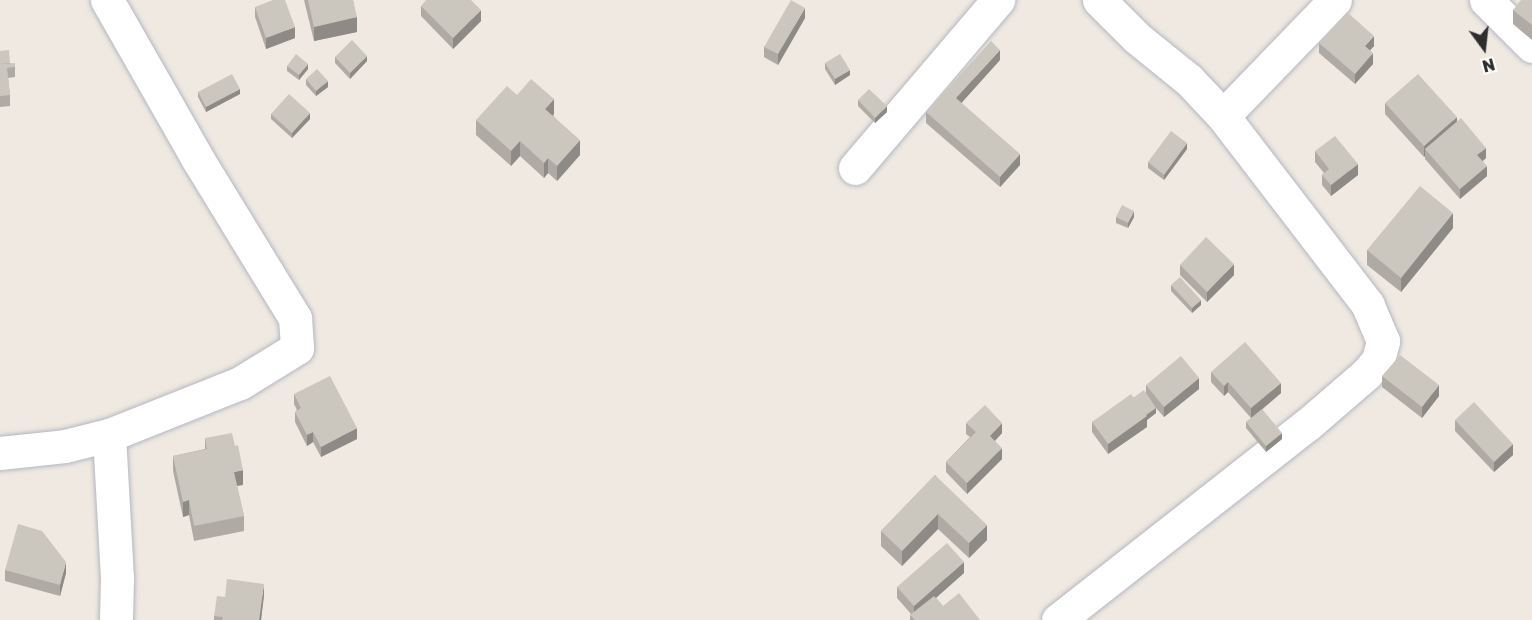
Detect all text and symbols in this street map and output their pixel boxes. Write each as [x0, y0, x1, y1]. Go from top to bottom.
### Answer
north arrow [1454, 18, 1514, 78]
text: N [1480, 54, 1497, 77]

